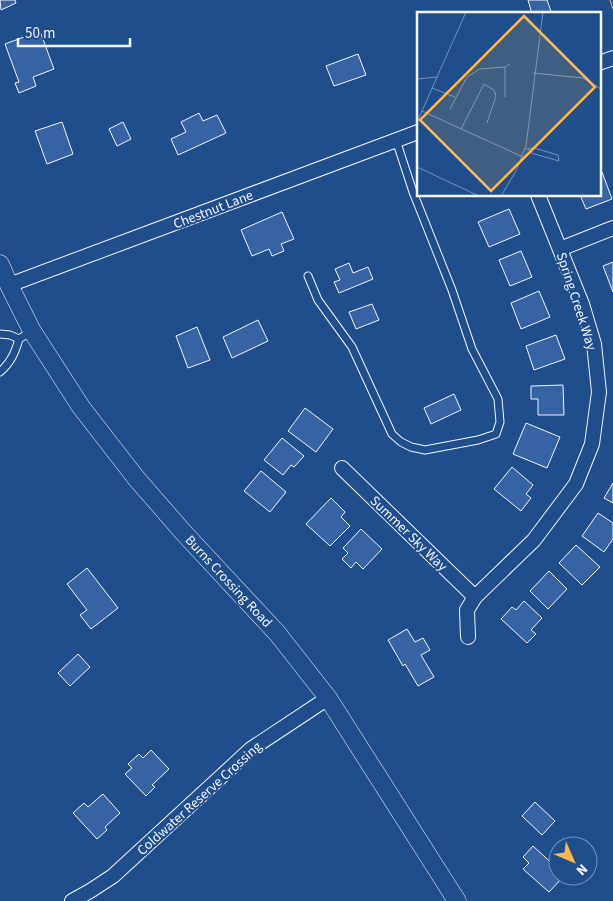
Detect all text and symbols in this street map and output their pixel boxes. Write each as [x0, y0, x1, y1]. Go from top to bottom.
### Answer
inset map [417, 12, 600, 196]
scale bar [18, 15, 130, 47]
text: 50 m [25, 23, 55, 44]
street label: Chestnut Lane [170, 186, 256, 234]
street label: Spring Creek Way [551, 250, 601, 353]
street label: Summer Sky Way [365, 491, 452, 576]
street label: Burns Crossing Road [180, 531, 277, 632]
street label: Coldwater Reserve Crossing [133, 737, 267, 860]
north arrow [548, 836, 598, 886]
text: N [571, 859, 592, 880]

